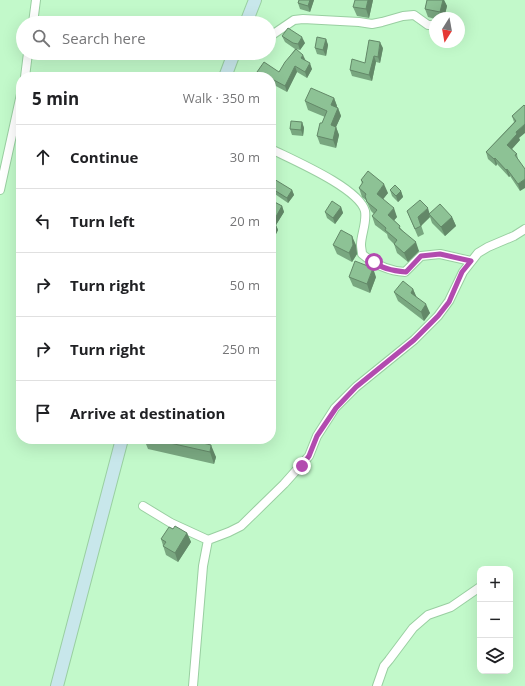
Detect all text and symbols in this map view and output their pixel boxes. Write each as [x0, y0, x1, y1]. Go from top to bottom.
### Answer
north arrow [429, 12, 465, 48]
search box [16, 16, 276, 60]
icon: search [30, 27, 52, 49]
text: Search here [62, 28, 146, 48]
text: 5 min [32, 87, 79, 110]
text: Walk · 350 m [183, 89, 260, 107]
icon: ahead [32, 146, 54, 168]
text: Continue [70, 147, 138, 167]
text: 30 m [230, 148, 260, 166]
icon: left [32, 210, 54, 232]
text: Turn left [70, 211, 135, 231]
text: 20 m [230, 212, 260, 230]
route start [365, 253, 383, 271]
icon: right [32, 274, 54, 296]
text: Turn right [70, 275, 145, 295]
text: 50 m [230, 276, 260, 294]
icon: right [32, 338, 54, 360]
text: Turn right [70, 339, 145, 359]
text: 250 m [222, 340, 260, 358]
icon: arrive [32, 402, 54, 424]
text: Arrive at destination [70, 403, 225, 423]
route end [293, 457, 311, 475]
map controls [477, 566, 513, 674]
button: + [477, 566, 513, 602]
button: − [477, 602, 513, 638]
button: layers [477, 638, 513, 674]

